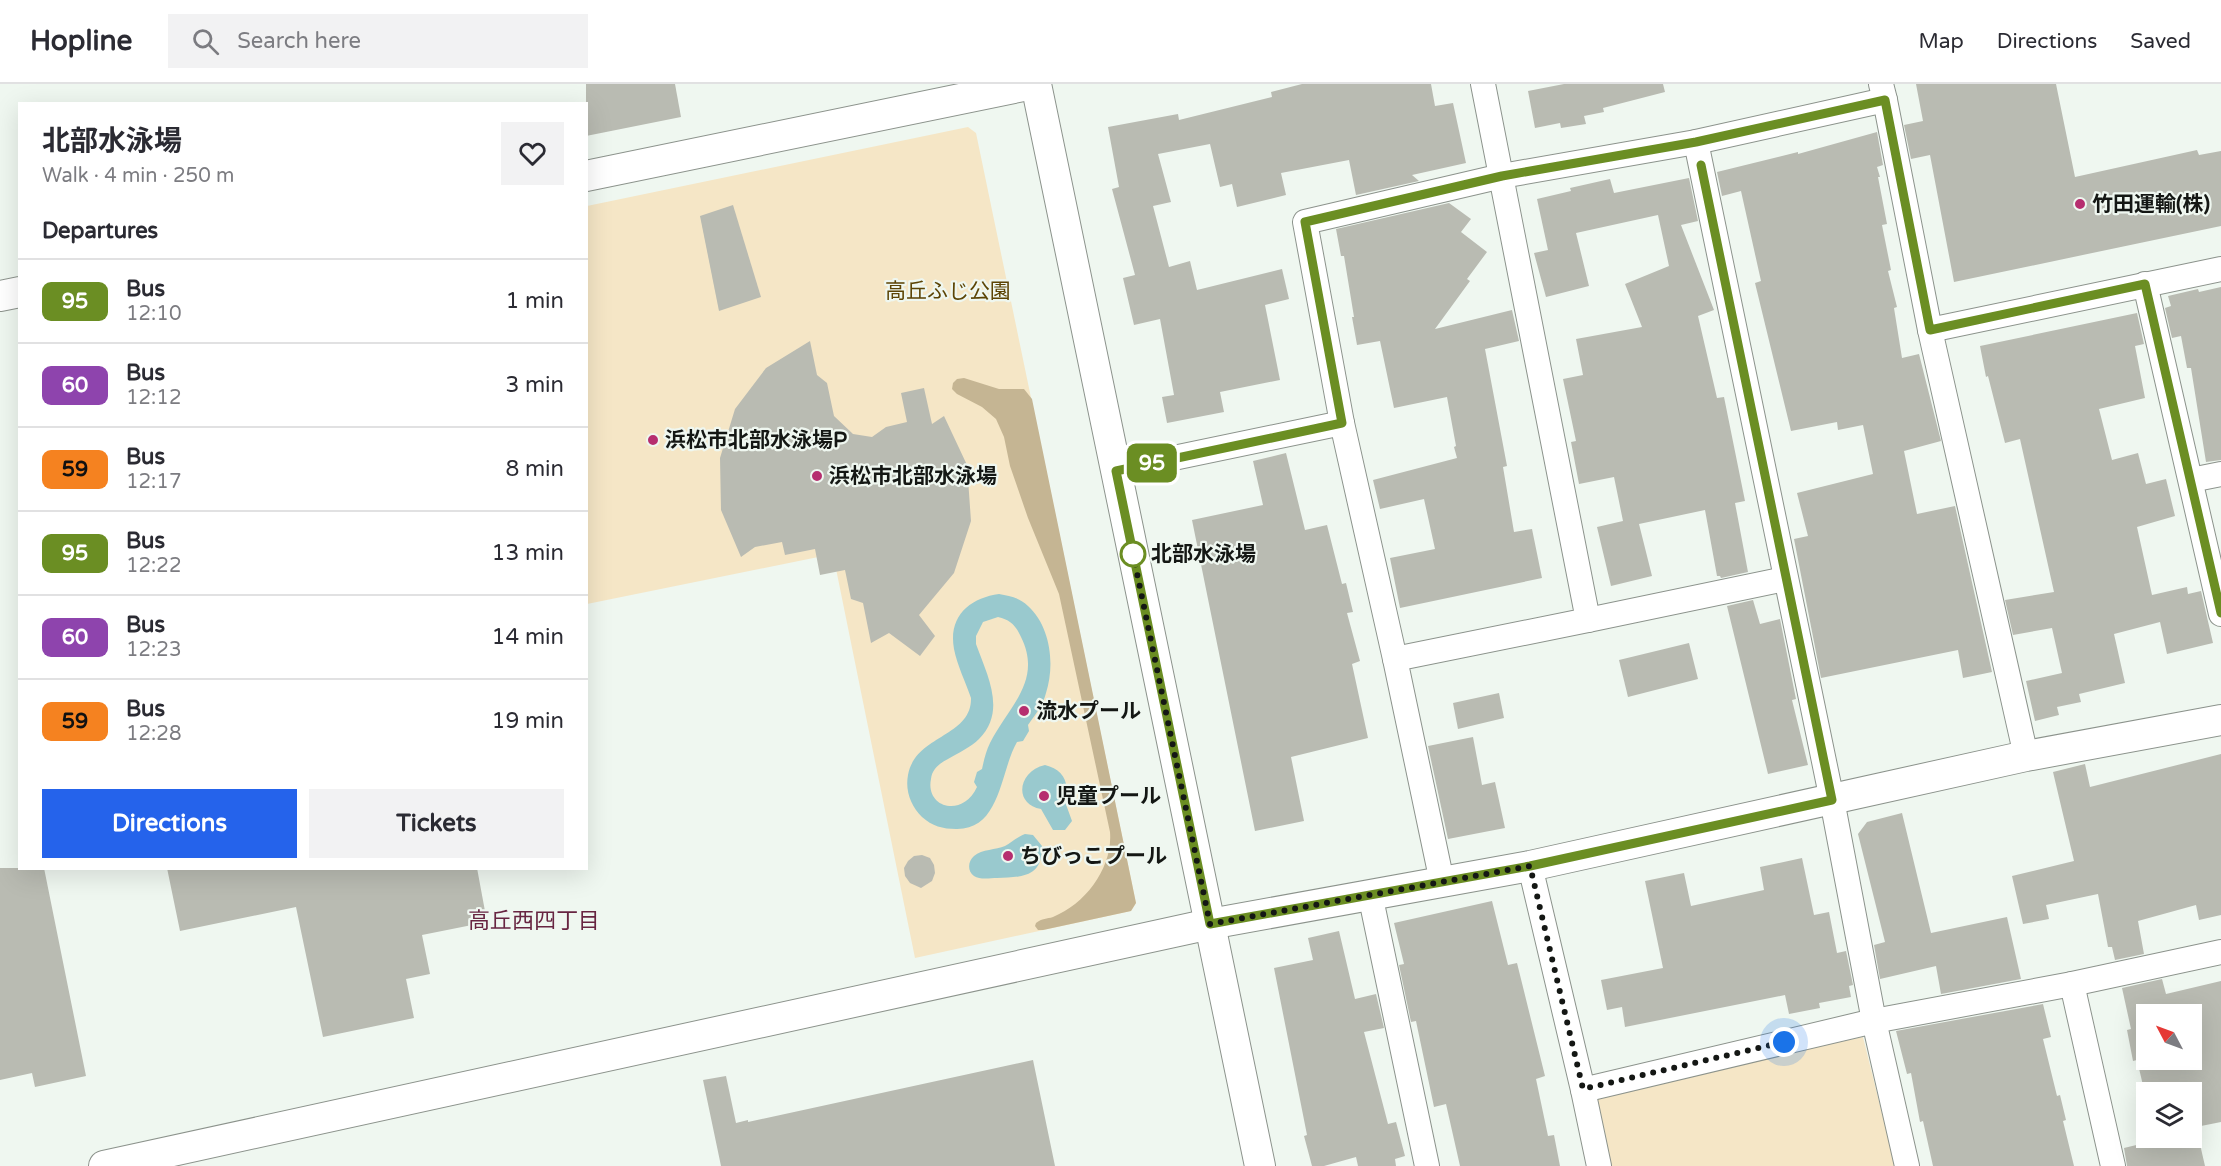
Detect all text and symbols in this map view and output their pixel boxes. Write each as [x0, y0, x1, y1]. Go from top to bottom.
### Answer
search box [168, 14, 588, 68]
text: Hopline [30, 24, 132, 58]
icon: search [189, 25, 222, 58]
text: Search here [237, 28, 361, 54]
text: Map [1918, 29, 1964, 54]
text: Directions [1997, 29, 2097, 54]
text: Saved [2130, 29, 2191, 54]
button: heart [501, 122, 564, 185]
text: 北部水泳場 [42, 124, 182, 158]
text: Walk · 4 min · 250 m [42, 164, 234, 188]
place label: 竹田運輸(株) [2092, 192, 2210, 217]
marker: 竹田運輸(株) [2073, 197, 2087, 211]
text: Departures [42, 218, 158, 244]
text: Bus [126, 276, 165, 302]
park label: 高丘ふじ公園 [885, 279, 1011, 304]
text: 1 min [505, 288, 564, 314]
text: 95 [62, 289, 88, 314]
text: 12:10 [126, 302, 181, 326]
text: Bus [126, 360, 165, 386]
text: 3 min [505, 372, 564, 398]
text: 60 [62, 373, 88, 398]
text: 12:12 [126, 386, 181, 410]
place label: 浜松市北部水泳場P [665, 428, 847, 453]
marker: 浜松市北部水泳場P [646, 433, 660, 447]
text: Bus [126, 444, 165, 470]
line badge: 95 [1125, 444, 1179, 482]
text: 95 [1139, 451, 1165, 476]
text: 8 min [505, 456, 564, 482]
text: 59 [62, 457, 88, 482]
place label: 浜松市北部水泳場 [829, 464, 997, 489]
marker: 浜松市北部水泳場 [810, 469, 824, 483]
text: 12:17 [126, 470, 181, 494]
text: Bus [126, 528, 165, 554]
text: 13 min [492, 540, 564, 566]
text: 95 [62, 541, 88, 566]
marker: 北部水泳場 [1120, 541, 1146, 567]
place label: 北部水泳場 [1151, 542, 1256, 567]
text: 12:22 [126, 554, 181, 578]
text: Bus [126, 612, 165, 638]
text: 14 min [492, 624, 564, 650]
text: 60 [62, 625, 88, 650]
text: 12:23 [126, 638, 181, 662]
text: Bus [126, 696, 165, 722]
place label: 流水プール [1036, 699, 1141, 724]
marker: 流水プール [1017, 704, 1031, 718]
text: 19 min [492, 708, 564, 734]
text: 59 [62, 709, 88, 734]
text: 12:28 [126, 722, 181, 746]
place label: 児童プール [1056, 784, 1161, 809]
button: Directions [42, 789, 297, 858]
button: Tickets [309, 789, 564, 858]
marker: 児童プール [1037, 789, 1051, 803]
place label: ちびっこプール [1020, 844, 1167, 869]
marker: ちびっこプール [1001, 849, 1015, 863]
district label: 高丘西四丁目 [468, 908, 600, 934]
north arrow [2136, 1004, 2202, 1070]
map controls [2136, 1004, 2202, 1148]
your location [1769, 1027, 1799, 1057]
button: layers [2136, 1082, 2202, 1148]

